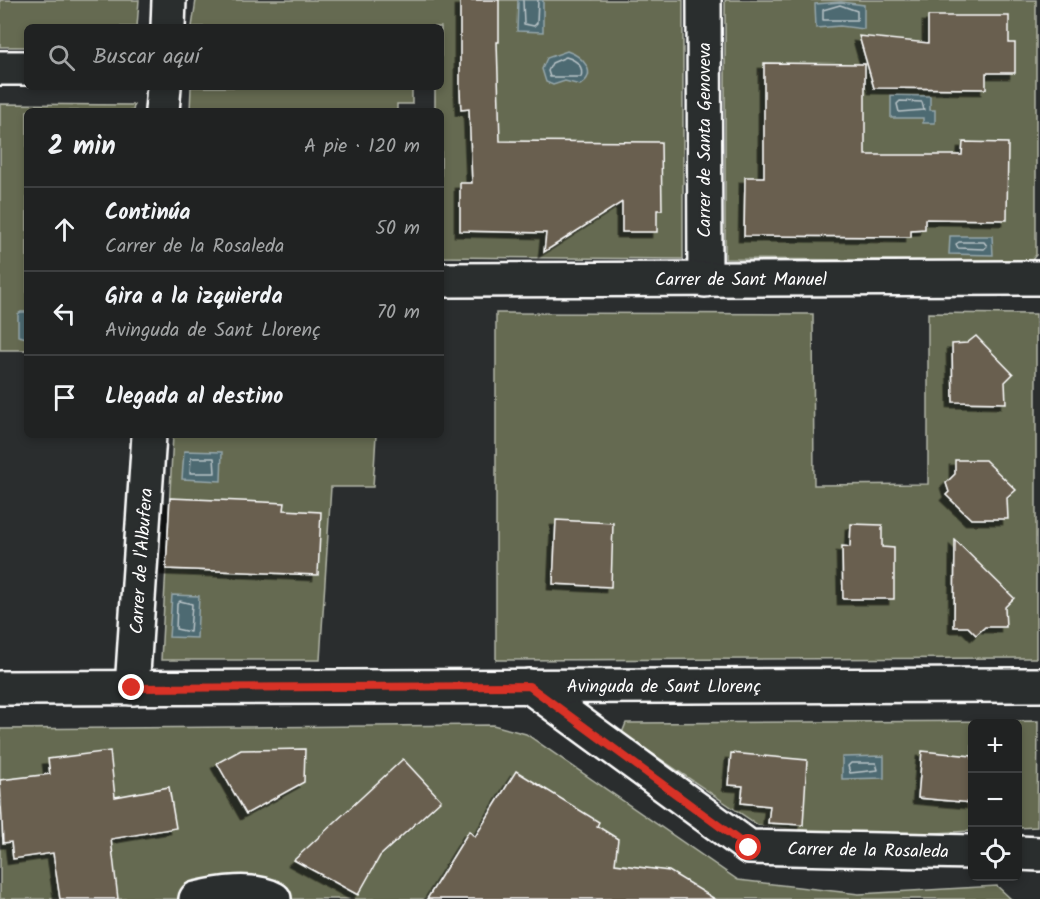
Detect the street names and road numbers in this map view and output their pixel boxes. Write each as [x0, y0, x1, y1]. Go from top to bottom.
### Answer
street label: Carrer de Santa Genoveva [691, 42, 720, 238]
street label: Carrer de Sant Manuel [655, 266, 828, 295]
street label: Carrer de l'Albufera [123, 487, 162, 635]
street label: Avinguda de Sant Llorenç [567, 673, 761, 702]
street label: Carrer de la Rosaleda [787, 836, 949, 867]

